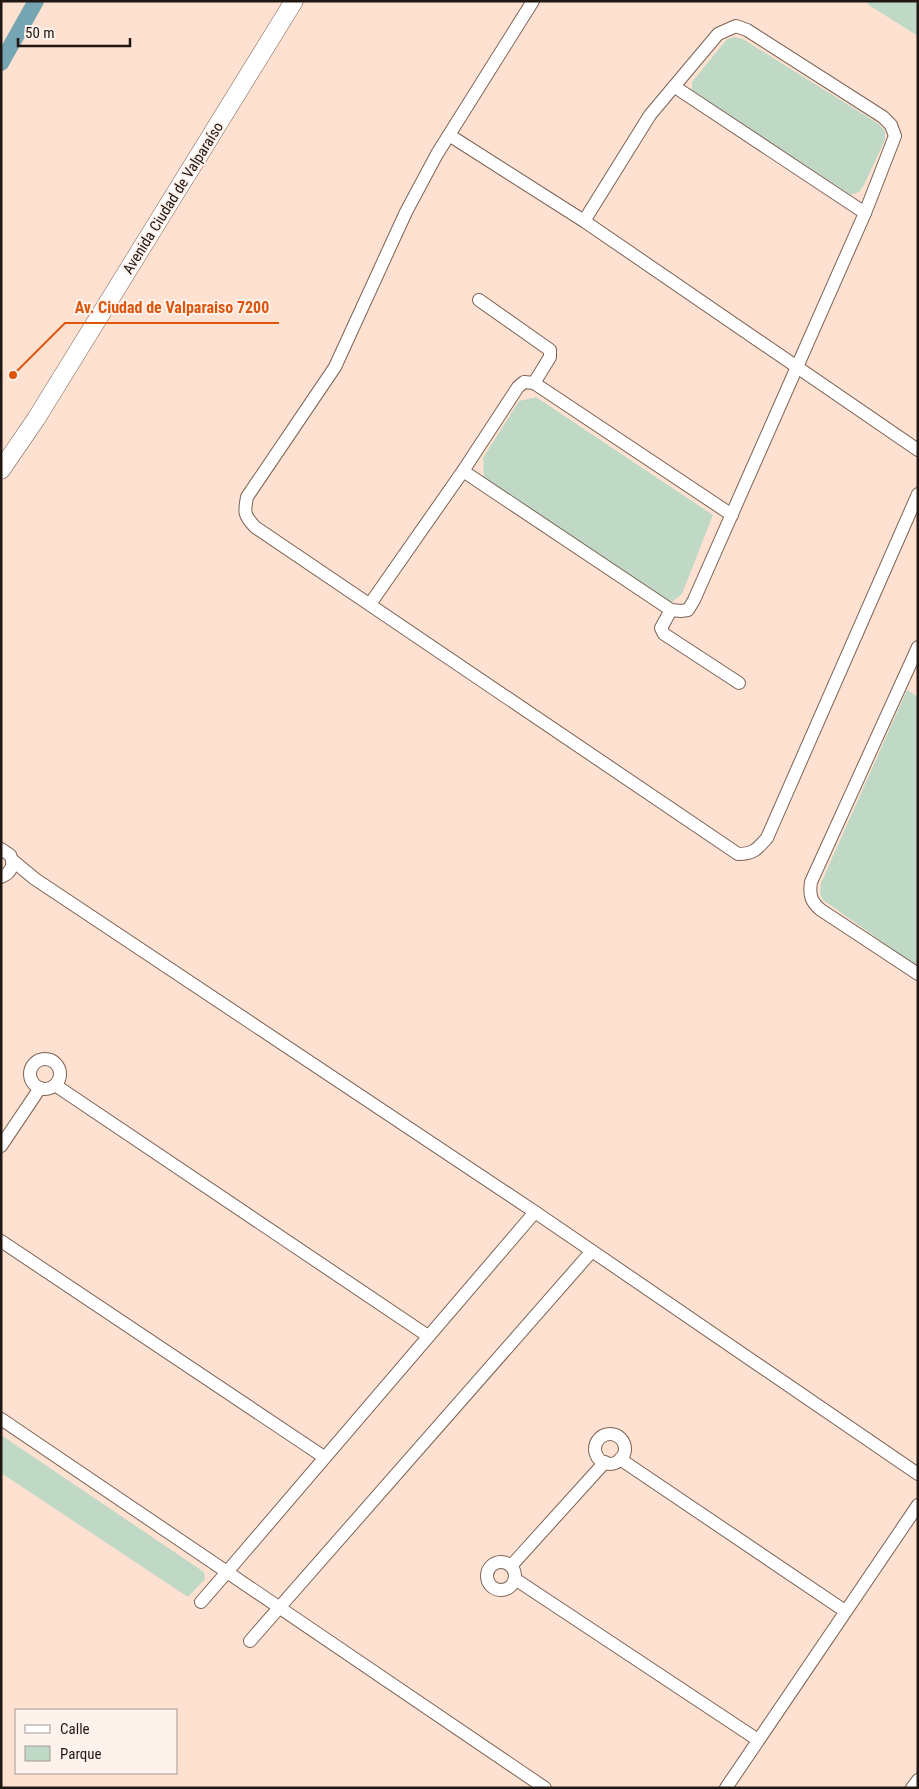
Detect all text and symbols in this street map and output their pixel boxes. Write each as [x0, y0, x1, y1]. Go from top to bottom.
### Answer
scale bar [18, 15, 130, 47]
text: 50 m [25, 24, 55, 42]
street label: Avenida Ciudad de Valparaíso [119, 119, 227, 277]
callout: Av. Ciudad de Valparaiso 7200 [65, 292, 279, 323]
text: Av. Ciudad de Valparaiso 7200 [75, 298, 269, 317]
legend [15, 1709, 178, 1774]
text: Calle [60, 1720, 90, 1738]
text: Parque [60, 1745, 102, 1763]

